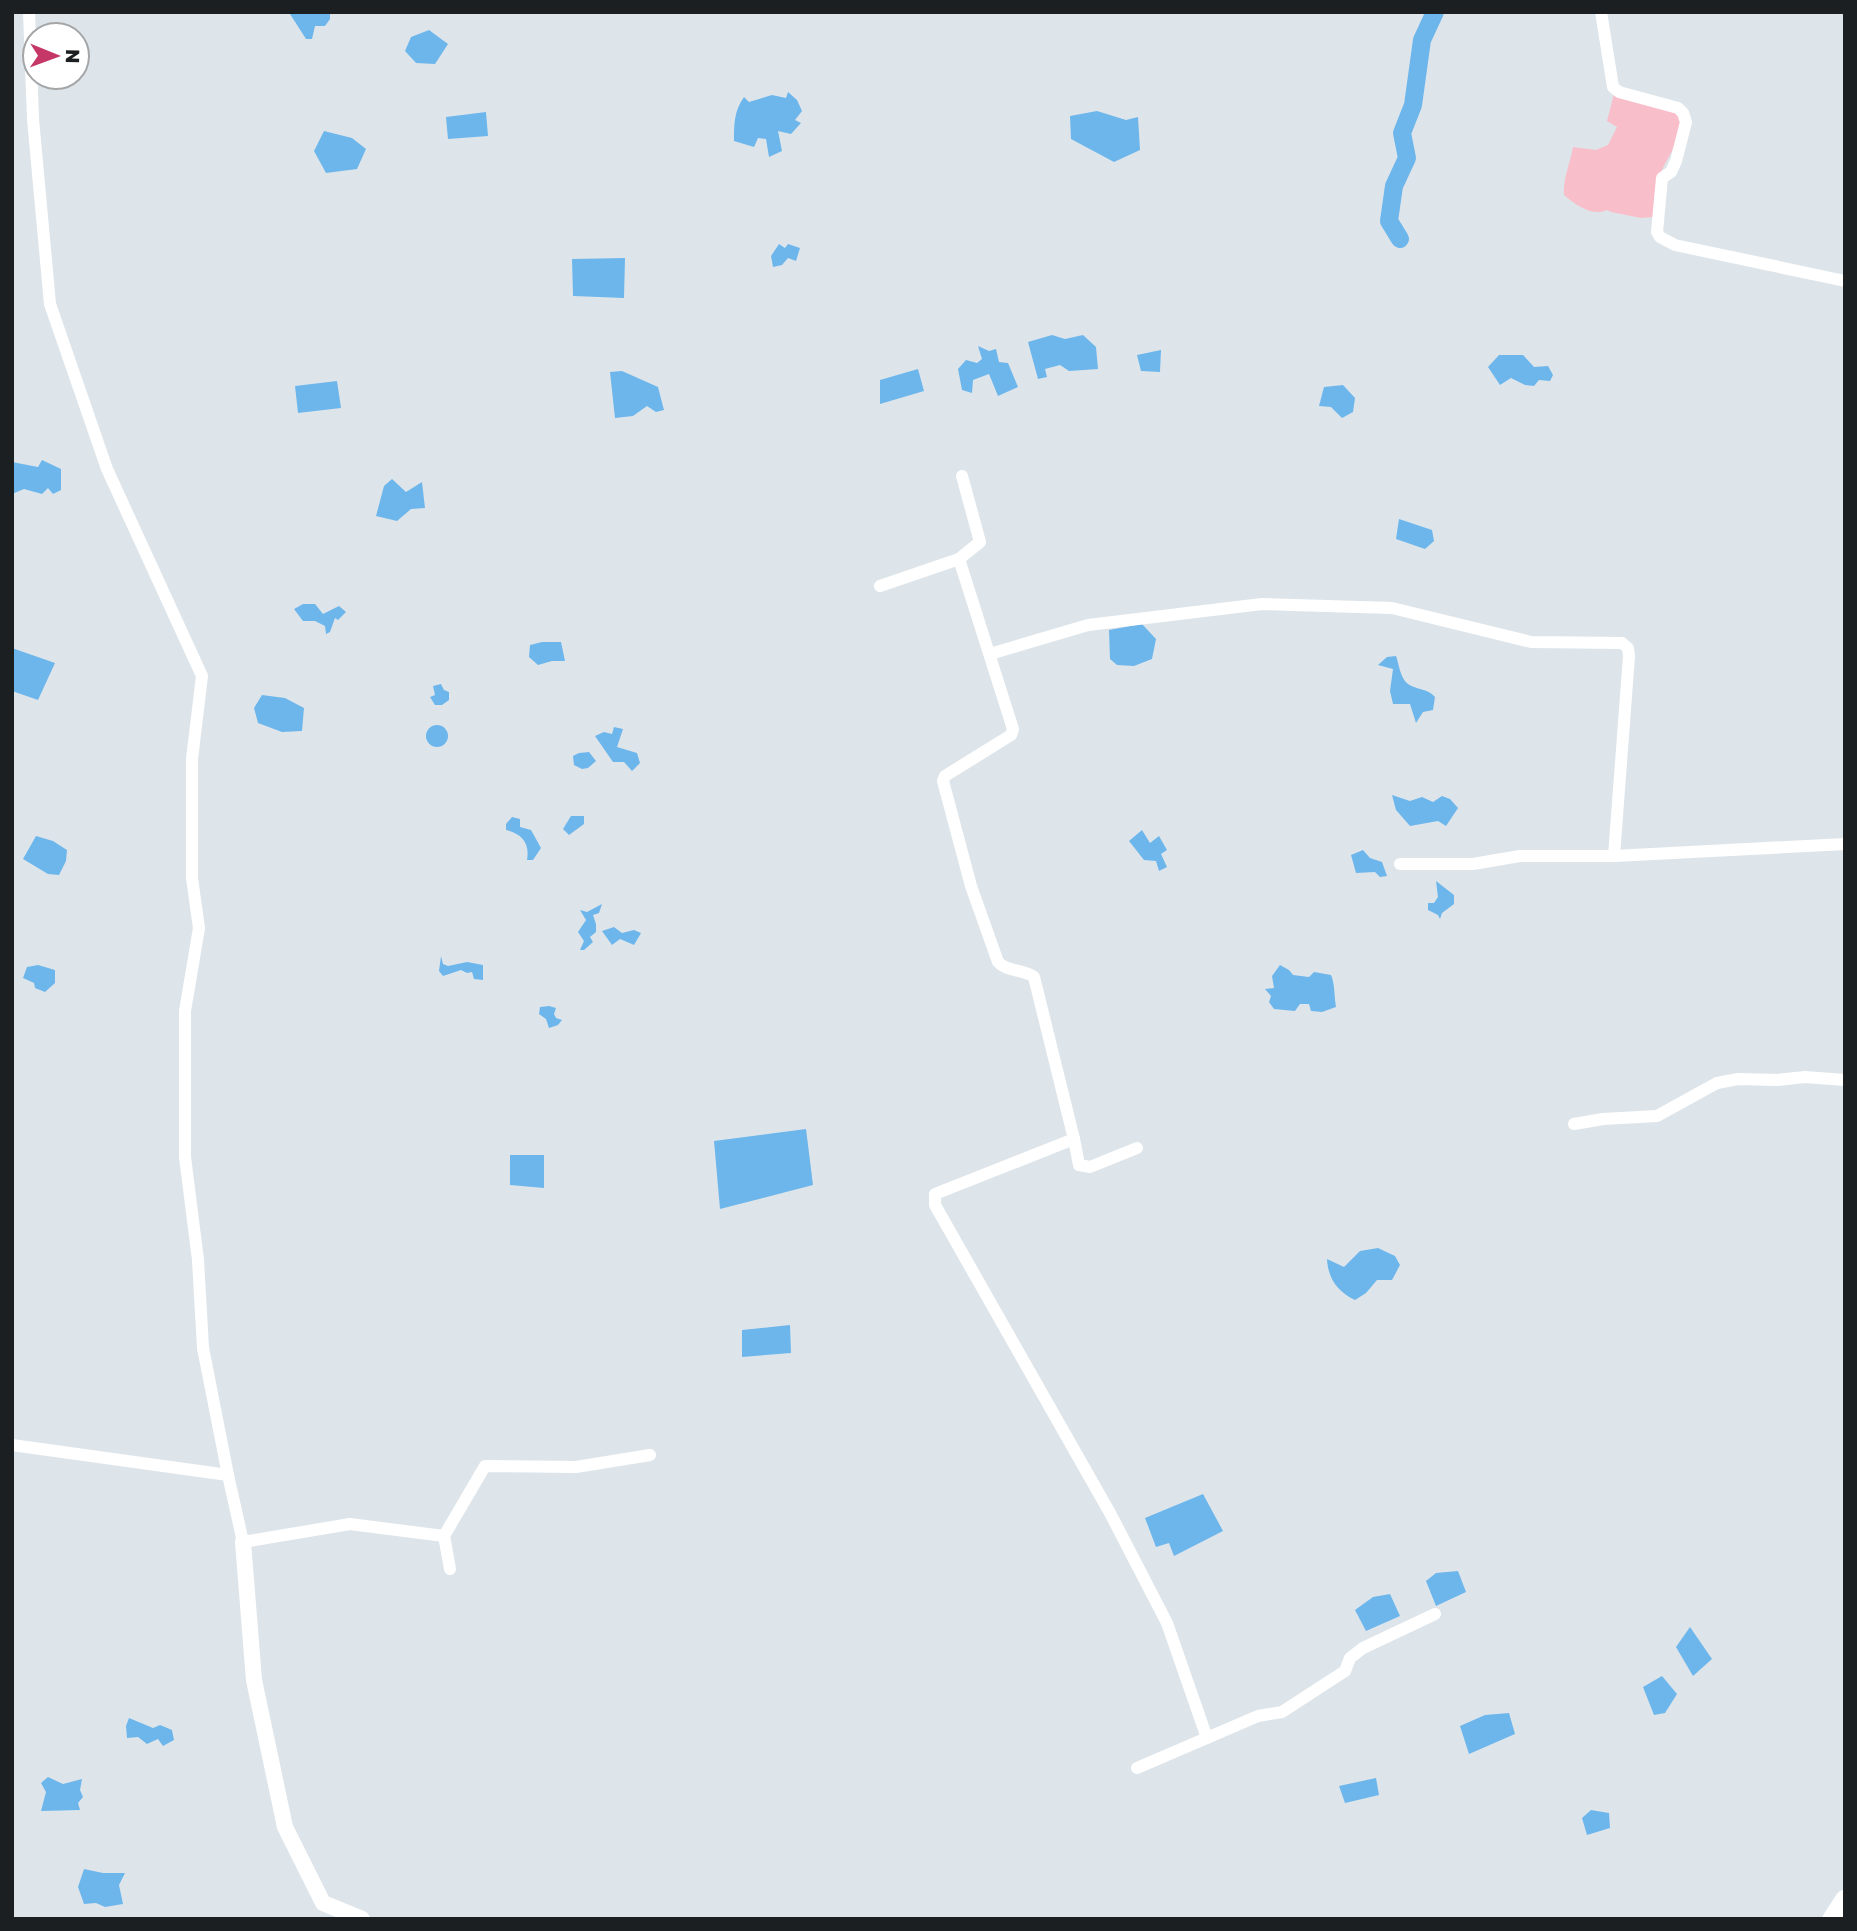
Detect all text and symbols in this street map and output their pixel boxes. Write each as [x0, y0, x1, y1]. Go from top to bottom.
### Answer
north arrow [21, 21, 91, 91]
text: N [62, 49, 85, 64]

